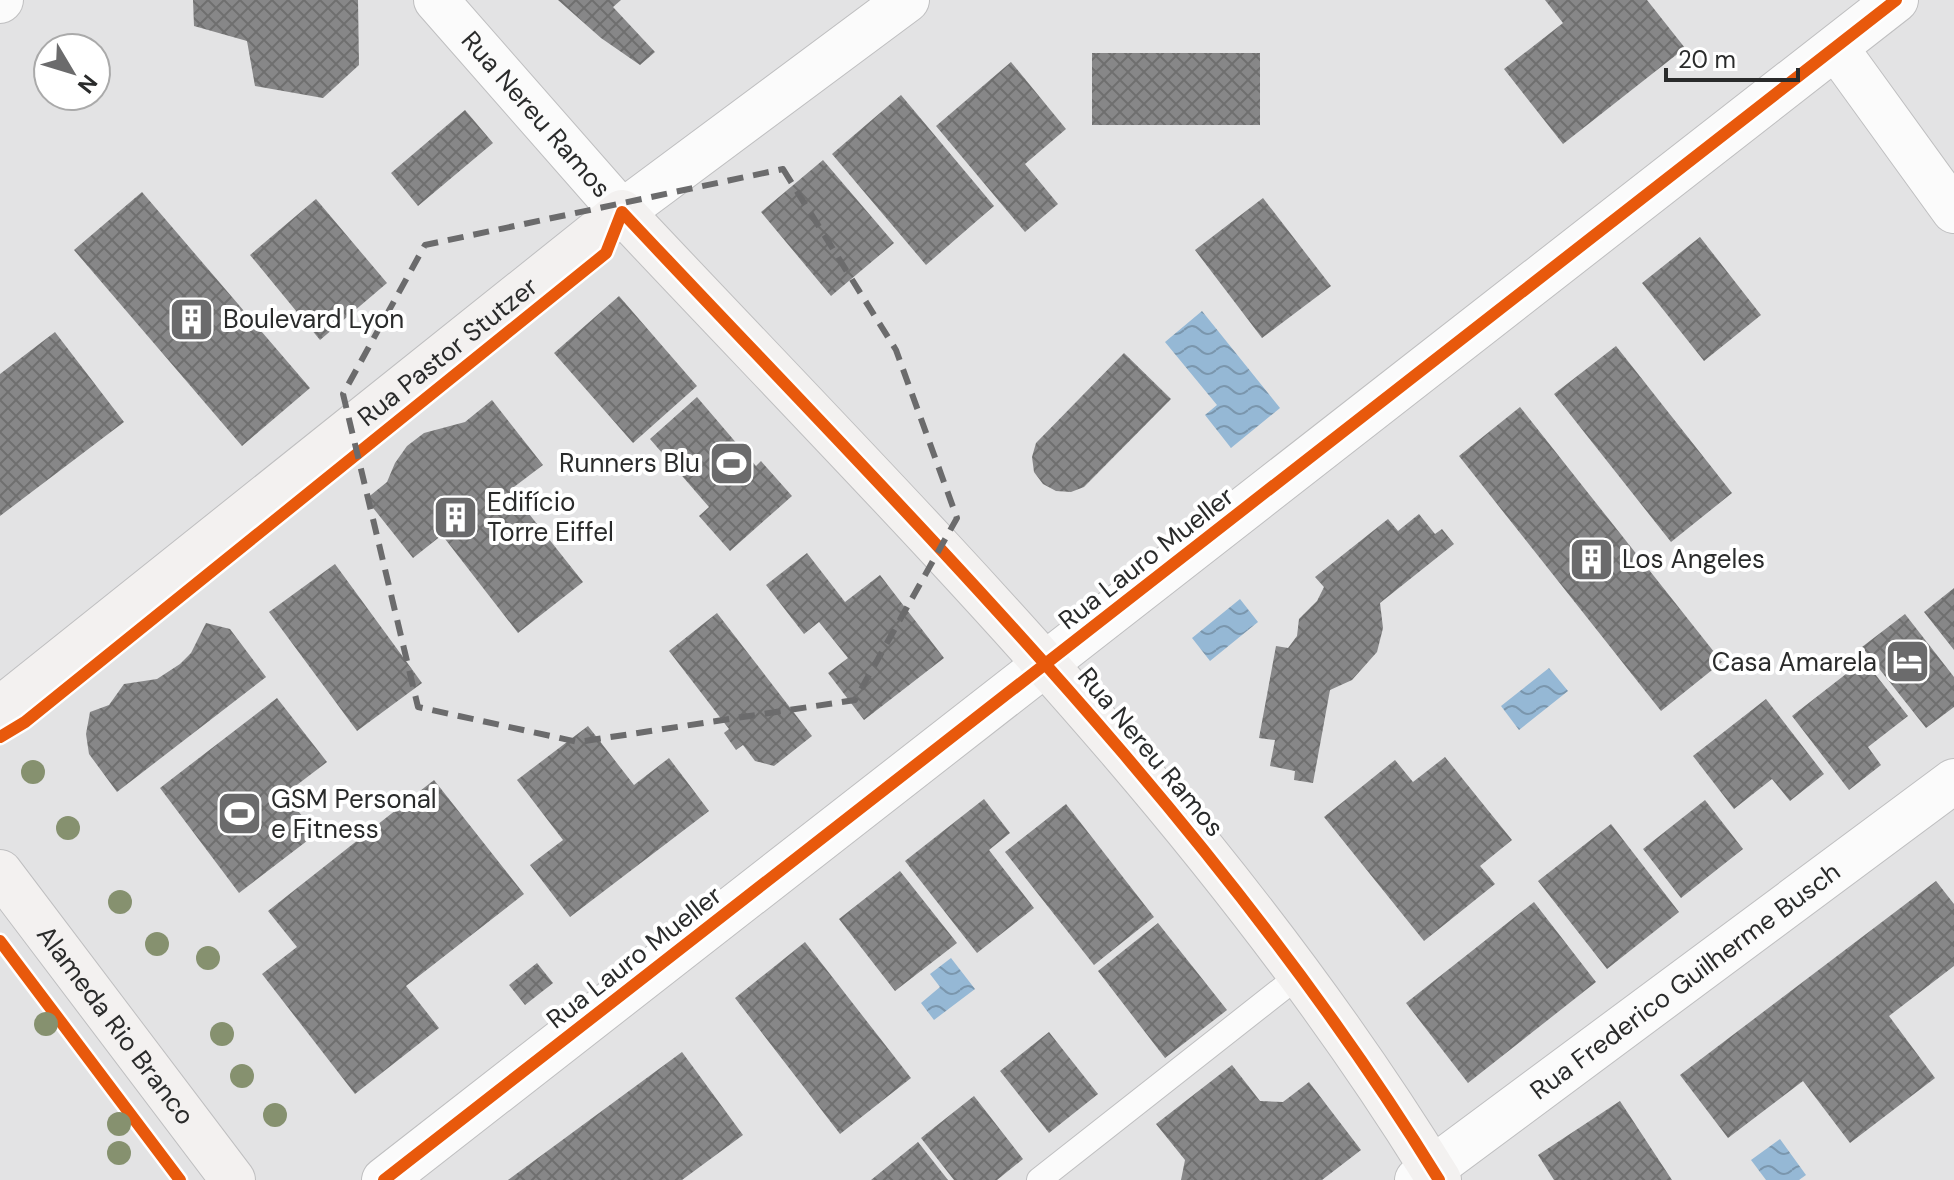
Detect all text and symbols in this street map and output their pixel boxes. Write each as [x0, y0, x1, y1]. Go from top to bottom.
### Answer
street label: Rua Nereu Ramos [454, 24, 619, 205]
north arrow [32, 32, 112, 112]
scale bar [1666, 32, 1798, 82]
text: 20 m [1678, 44, 1736, 75]
text: N [71, 69, 104, 99]
street label: Rua Pastor Stutzer [350, 269, 544, 434]
building icon: Boulevard Lyon [168, 295, 216, 343]
place label: Boulevard Lyon [223, 302, 404, 336]
sports icon: Runners Blu [707, 439, 755, 487]
place label: Runners Blu [559, 446, 700, 480]
street label: Rua Lauro Mueller [1052, 479, 1240, 637]
place label: Edifício Torre Eiffel [487, 485, 614, 549]
building icon: Edifício Torre Eiffel [432, 493, 480, 541]
building icon: Los Angeles [1567, 535, 1615, 583]
place label: Los Angeles [1622, 542, 1765, 576]
hotel icon: Casa Amarela [1884, 638, 1932, 686]
place label: Casa Amarela [1712, 645, 1877, 679]
street label: Rua Nereu Ramos [1070, 660, 1232, 844]
place label: GSM Personal e Fitness [271, 782, 437, 846]
sports icon: GSM Personal e Fitness [216, 790, 264, 838]
street label: Rua Frederico Guilherme Busch [1523, 854, 1847, 1107]
street label: Rua Lauro Mueller [540, 878, 728, 1036]
street label: Alameda Rio Branco [29, 919, 202, 1132]

